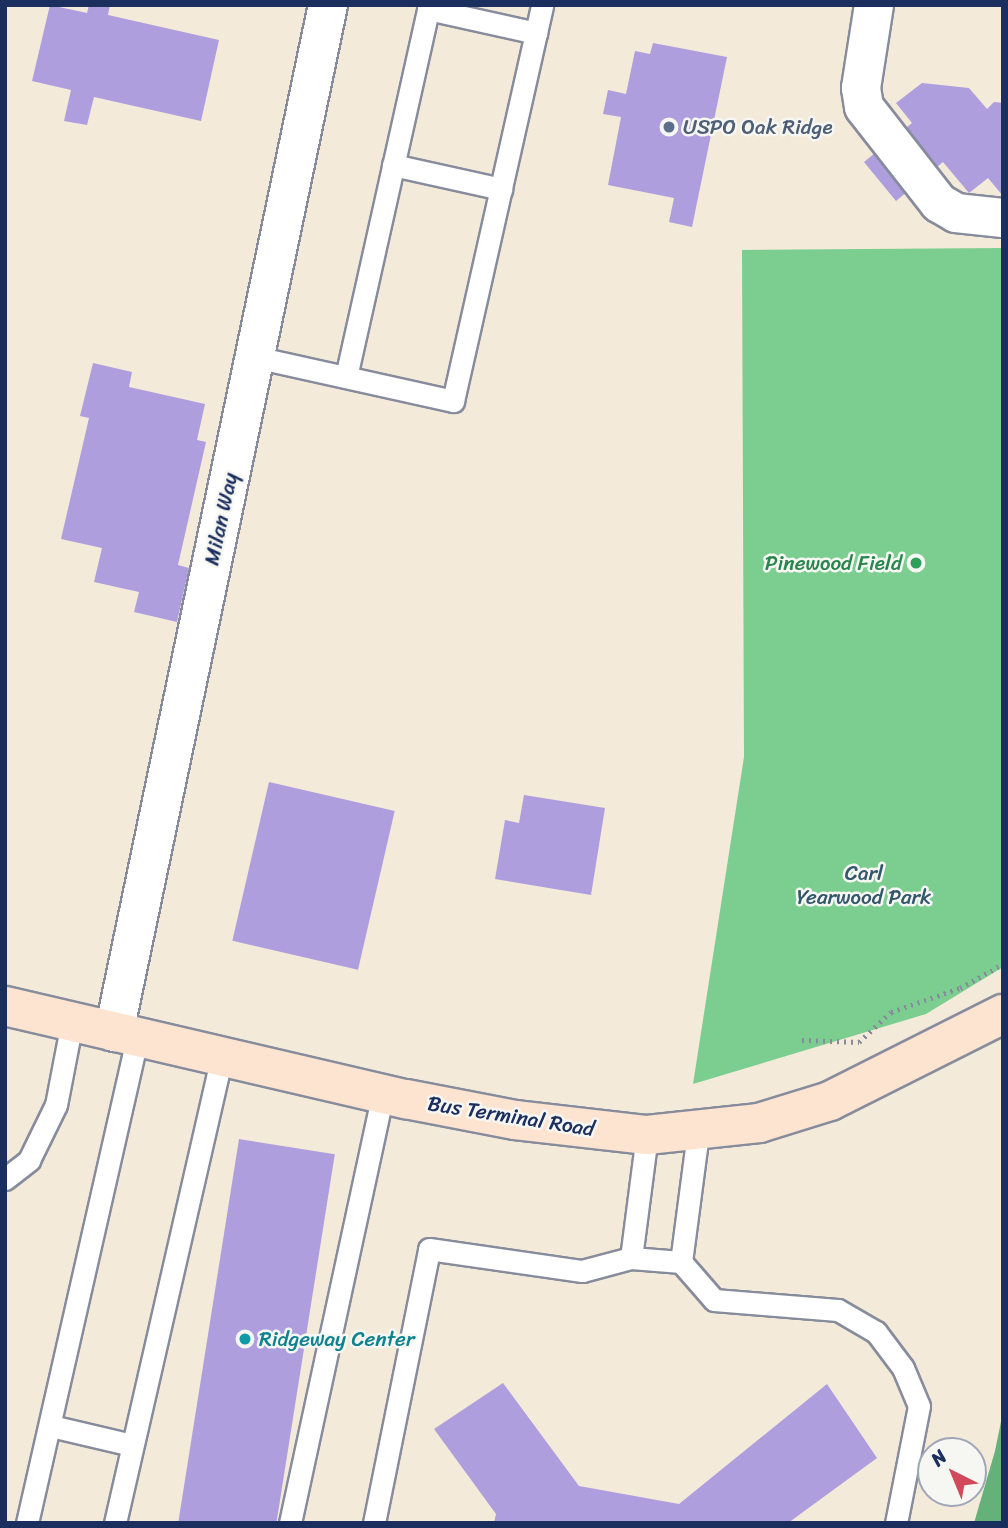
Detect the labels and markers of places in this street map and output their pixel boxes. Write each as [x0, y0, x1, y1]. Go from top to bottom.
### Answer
place label: USPO Oak Ridge [683, 114, 833, 140]
marker: USPO Oak Ridge [661, 119, 677, 135]
place label: Pinewood Field [764, 550, 902, 576]
marker: Pinewood Field [908, 555, 924, 571]
place label: Ridgeway Center [259, 1326, 415, 1352]
marker: Ridgeway Center [237, 1331, 253, 1347]

